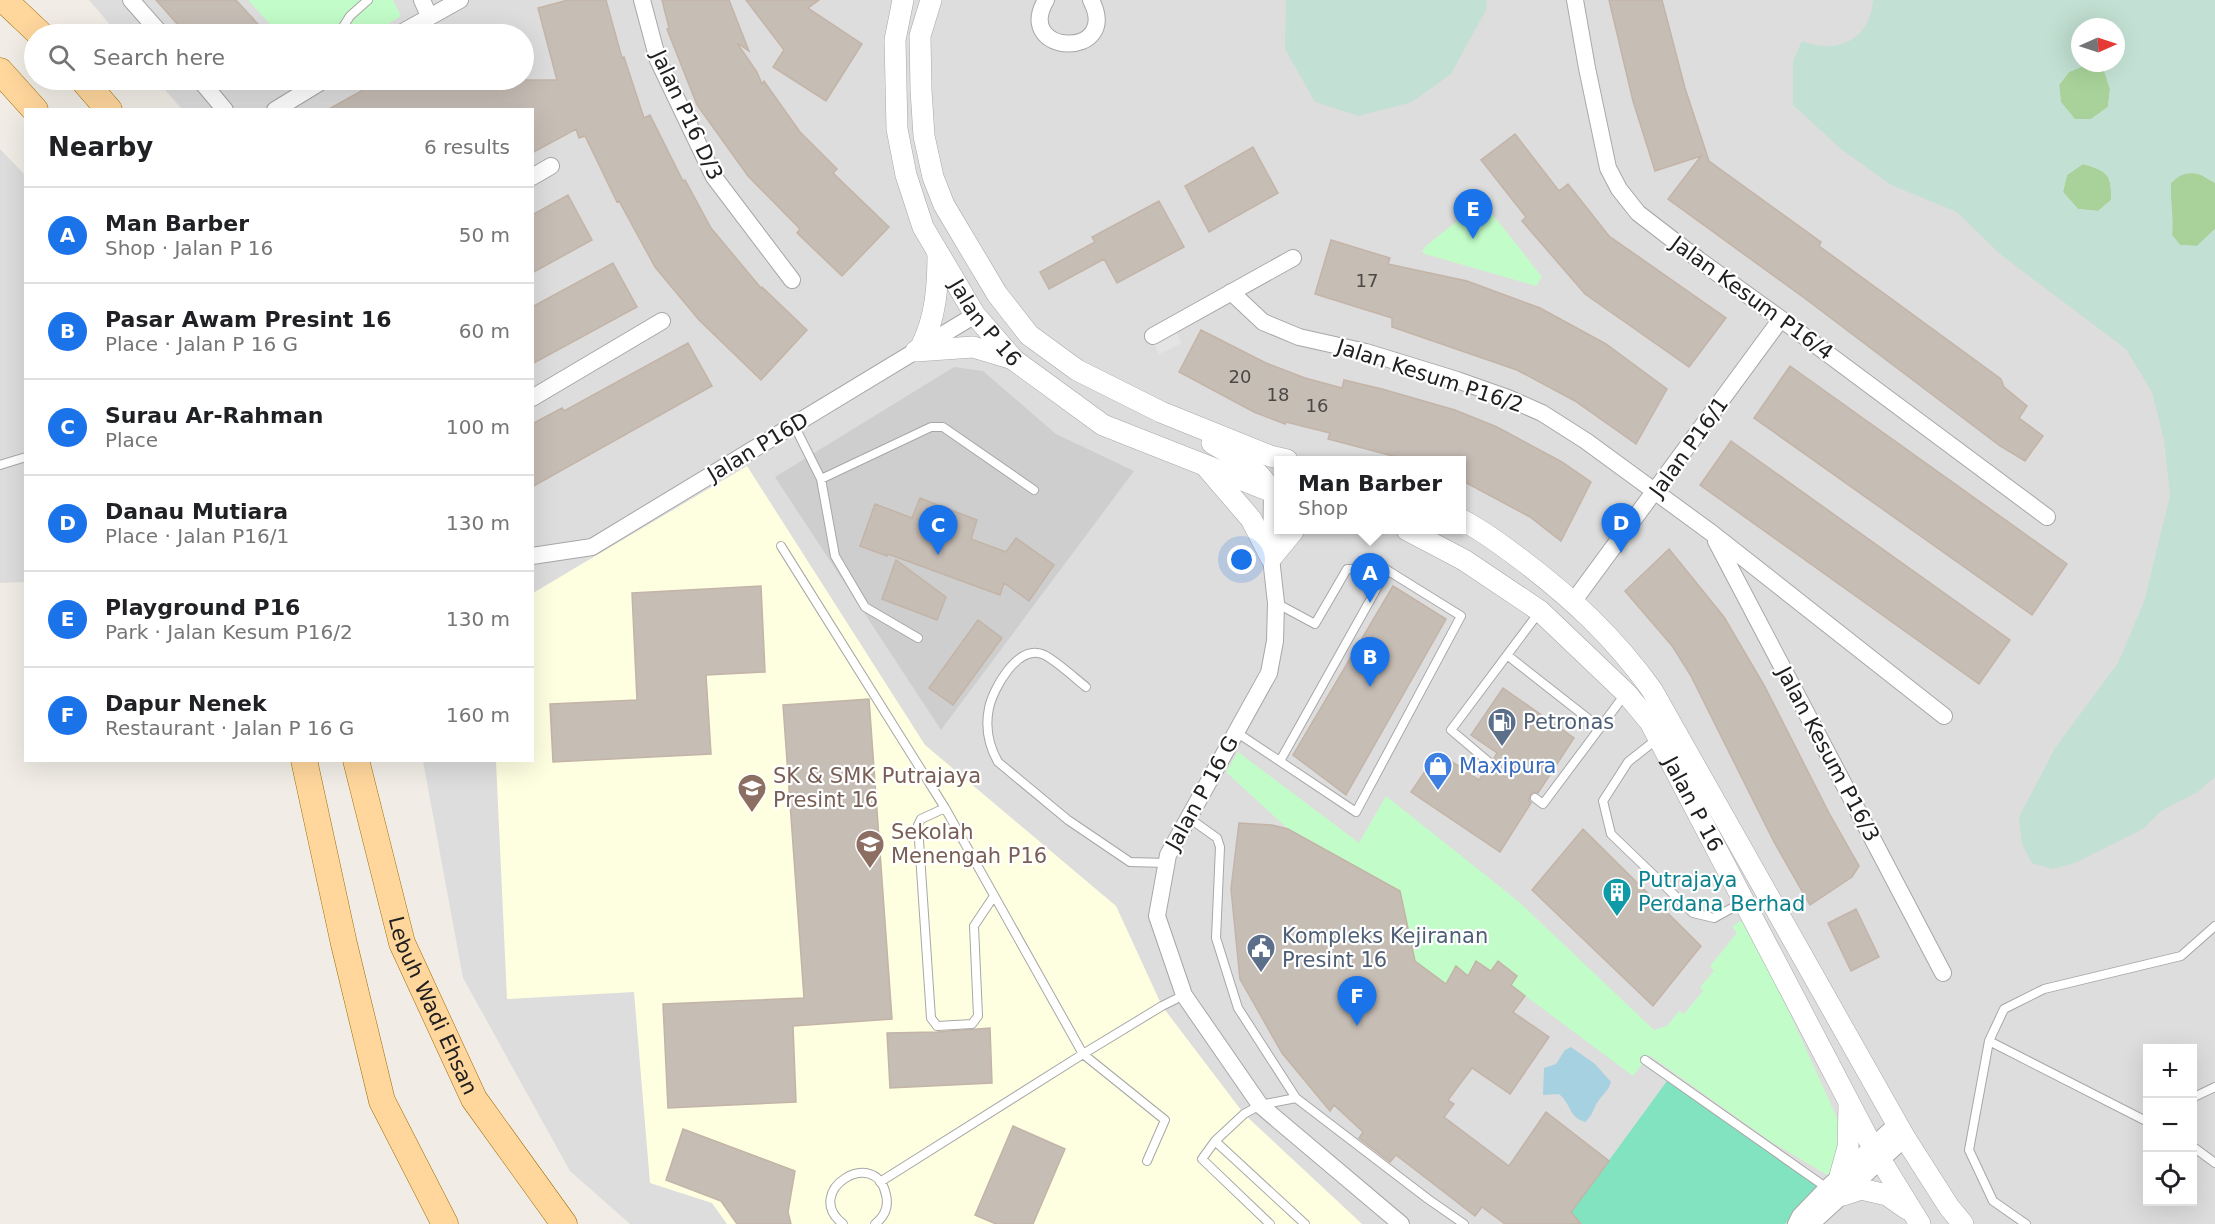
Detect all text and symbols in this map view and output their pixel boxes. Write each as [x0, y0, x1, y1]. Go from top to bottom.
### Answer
north arrow [2071, 18, 2125, 72]
search box [24, 24, 534, 90]
icon: search [45, 41, 78, 74]
street label: Jalan P16 D/3 [646, 44, 728, 184]
text: Search here [93, 45, 225, 70]
text: Nearby [48, 132, 153, 162]
text: 6 results [424, 135, 510, 159]
pin: E [1454, 190, 1492, 239]
text: Man Barber [105, 211, 249, 236]
text: A [60, 223, 75, 247]
text: 50 m [459, 223, 510, 247]
street label: Jalan Kesum P16/4 [1665, 230, 1838, 365]
text: Shop · Jalan P 16 [105, 236, 273, 260]
house number: 17 [1356, 270, 1378, 291]
street label: Jalan P 16 [944, 273, 1026, 371]
text: Pasar Awam Presint 16 [105, 307, 392, 332]
text: B [60, 319, 75, 343]
text: 60 m [459, 319, 510, 343]
text: Place · Jalan P 16 G [105, 332, 298, 356]
street label: Jalan Kesum P16/2 [1332, 334, 1526, 417]
house number: 20 [1229, 366, 1251, 387]
house number: 18 [1267, 384, 1289, 405]
street label: Jalan P16/1 [1644, 392, 1733, 503]
house number: 16 [1306, 395, 1328, 416]
text: Surau Ar-Rahman [105, 403, 323, 428]
street label: Jalan P16D [702, 408, 813, 487]
text: C [60, 415, 75, 439]
text: 100 m [446, 415, 510, 439]
text: Place [105, 428, 158, 452]
popup [1274, 456, 1466, 534]
text: Man Barber [1298, 471, 1442, 496]
text: Shop [1298, 496, 1348, 520]
text: Danau Mutiara [105, 499, 288, 524]
pin: D [1602, 504, 1640, 553]
pin: C [918, 506, 958, 555]
text: D [59, 511, 76, 535]
text: 130 m [446, 511, 510, 535]
text: Place · Jalan P16/1 [105, 524, 289, 548]
your location [1227, 545, 1256, 574]
pin: A [1350, 554, 1390, 603]
text: Playground P16 [105, 595, 300, 620]
text: E [61, 607, 74, 631]
text: 130 m [446, 607, 510, 631]
text: Park · Jalan Kesum P16/2 [105, 620, 353, 644]
pin: B [1350, 638, 1390, 687]
street label: Jalan Kesum P16/3 [1771, 661, 1884, 846]
text: Dapur Nenek [105, 691, 267, 716]
text: F [61, 703, 74, 727]
text: 160 m [446, 703, 510, 727]
fuel station icon: Petronas [1486, 706, 1518, 748]
place label: Petronas [1523, 710, 1614, 734]
text: Restaurant · Jalan P 16 G [105, 716, 354, 740]
street label: Jalan P 16 G [1160, 732, 1243, 856]
shop icon: Maxipura [1422, 750, 1454, 792]
street label: Jalan P 16 [1657, 751, 1728, 856]
place label: Maxipura [1459, 754, 1556, 778]
place label: SK & SMK Putrajaya Presint 16 [773, 764, 981, 812]
school or university icon: SK & SMK Putrajaya Presint 16 [736, 772, 768, 814]
place label: Sekolah Menengah P16 [891, 820, 1047, 868]
school or university icon: Sekolah Menengah P16 [854, 828, 886, 870]
place label: Putrajaya Perdana Berhad [1638, 868, 1805, 916]
building icon: Putrajaya Perdana Berhad [1601, 876, 1633, 918]
street label: Lebuh Wadi Ehsan [384, 914, 482, 1098]
place label: Kompleks Kejiranan Presint 16 [1282, 924, 1488, 972]
public building icon: Kompleks Kejiranan Presint 16 [1245, 932, 1277, 974]
pin: F [1338, 976, 1376, 1026]
map controls [2143, 1044, 2197, 1206]
button: + [2143, 1044, 2197, 1098]
button: − [2143, 1098, 2197, 1152]
button: locate [2143, 1152, 2197, 1206]

